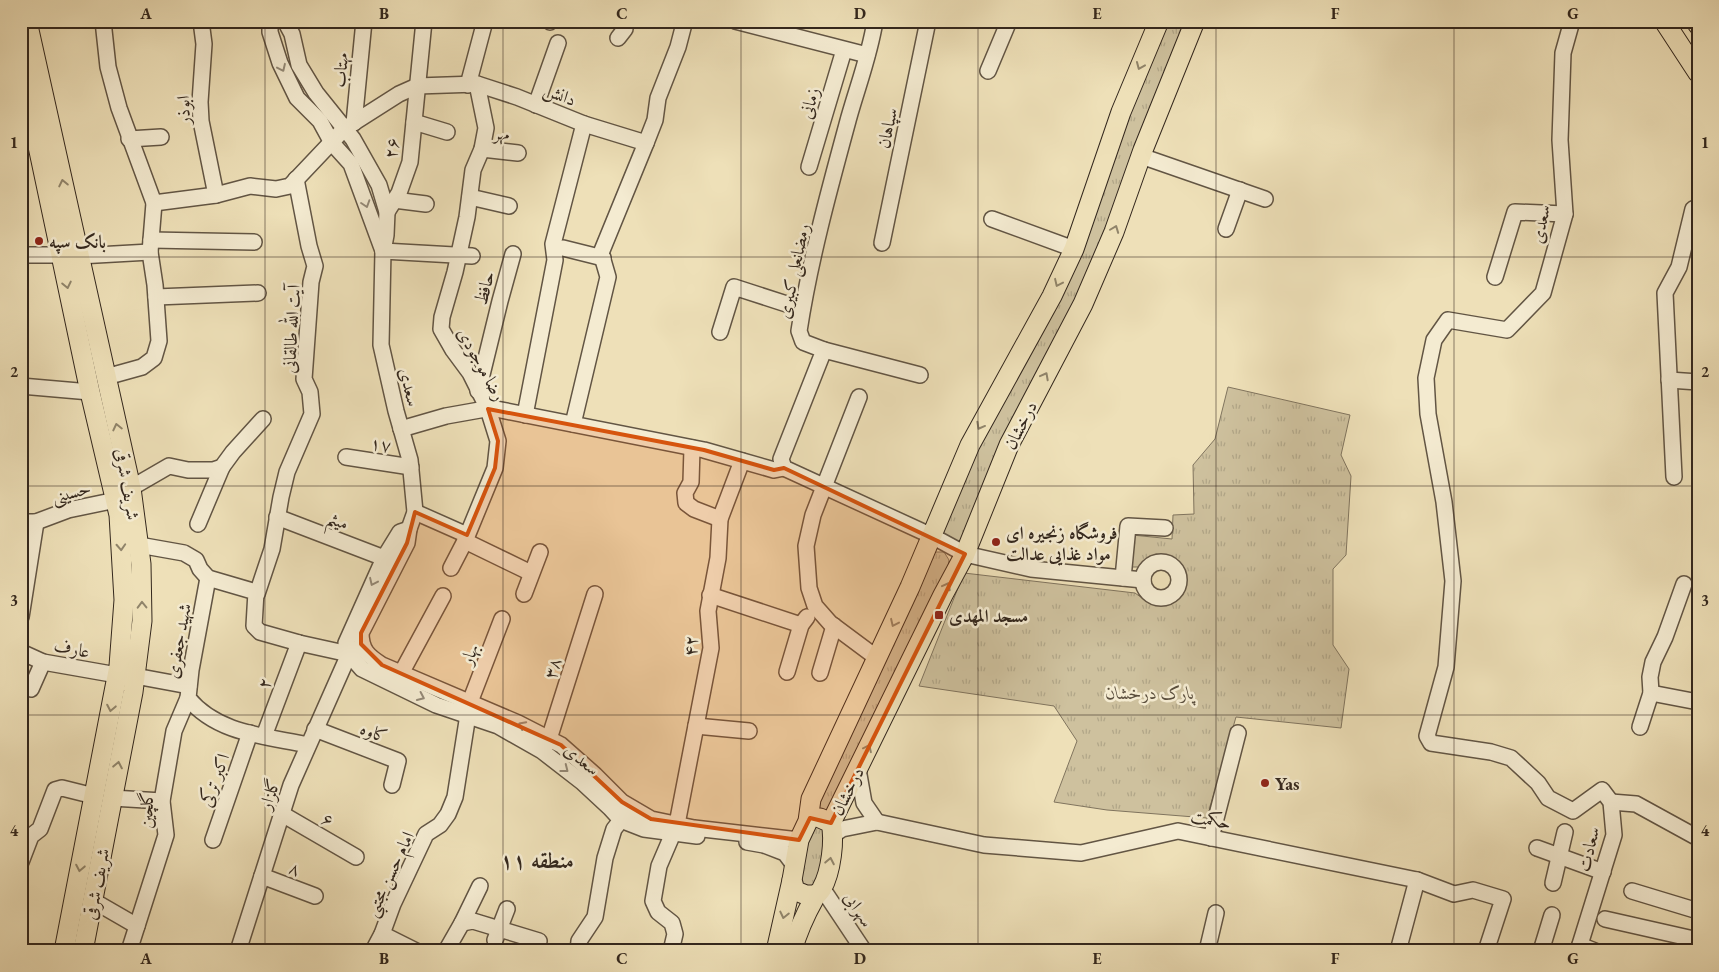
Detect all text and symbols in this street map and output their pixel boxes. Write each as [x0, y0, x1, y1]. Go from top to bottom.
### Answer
text: A [139, 3, 152, 24]
text: B [379, 3, 389, 24]
text: C [616, 3, 628, 24]
text: D [854, 3, 866, 24]
text: E [1092, 3, 1102, 24]
text: F [1331, 3, 1340, 24]
text: G [1567, 3, 1579, 24]
street label: مهتاب [327, 51, 354, 89]
one-way arrow [1136, 61, 1147, 70]
one-way arrow [276, 63, 287, 72]
street label: دانش [540, 77, 580, 112]
street label: زمانی [794, 85, 824, 121]
street label: ابوذر [171, 95, 195, 127]
street label: سپاهان [871, 105, 904, 151]
street label: مهر [491, 120, 511, 146]
text: 1 [10, 132, 18, 153]
text: 1 [1701, 132, 1709, 153]
street label: ۲۶ [378, 136, 404, 160]
one-way arrow [58, 179, 69, 188]
one-way arrow [360, 199, 370, 208]
street label: سعدی [1525, 203, 1555, 245]
street label: رمضانعلی کبیری [772, 221, 816, 321]
one-way arrow [1109, 225, 1119, 234]
place label: بانک سپه [49, 230, 106, 254]
marker: بانک سپه [33, 235, 45, 247]
street label: حافظ [469, 269, 499, 307]
one-way arrow [1054, 278, 1064, 287]
one-way arrow [61, 281, 72, 290]
street label: آیت الله طالقانی [275, 282, 306, 374]
street label: رضا موجودی [452, 323, 512, 405]
text: 2 [10, 361, 19, 382]
text: 2 [1701, 361, 1710, 382]
street label: سعدی [394, 365, 426, 409]
one-way arrow [1039, 372, 1049, 381]
street label: درخشان [998, 397, 1042, 453]
one-way arrow [976, 421, 986, 430]
one-way arrow [112, 423, 123, 432]
street label: ۱۷ [369, 431, 393, 457]
street label: شریف شرقی [109, 446, 146, 522]
street label: حسینی [49, 476, 94, 510]
street label: میثم [321, 505, 352, 541]
place label: فروشگاه زنجیره ای مواد غذایی عدالت [1006, 521, 1118, 566]
marker: فروشگاه زنجیره ای مواد غذایی عدالت [990, 536, 1002, 548]
one-way arrow [116, 543, 127, 551]
one-way arrow [369, 577, 379, 586]
one-way arrow [941, 583, 951, 592]
text: 3 [10, 590, 18, 611]
text: 3 [1701, 590, 1709, 611]
one-way arrow [137, 601, 147, 608]
street label: شهید جعفری [160, 602, 197, 681]
place label: مسجد المهدی [949, 604, 1028, 627]
marker: مسجد المهدی [933, 609, 945, 621]
one-way arrow [889, 618, 900, 627]
street label: عارف [52, 633, 92, 663]
street label: ۴۲ [678, 635, 702, 657]
street label: بهار [454, 640, 484, 670]
street label: ۳۸ [538, 655, 566, 681]
street label: ۲ [251, 674, 277, 692]
park label: پارک درخشان [1105, 681, 1196, 706]
one-way arrow [415, 691, 424, 701]
one-way arrow [106, 704, 116, 713]
street label: کاوه [357, 716, 391, 748]
one-way arrow [518, 721, 527, 731]
street label: سعدی [560, 738, 604, 780]
one-way arrow [862, 744, 873, 753]
street label: اکبر ترکی [194, 750, 234, 810]
one-way arrow [113, 761, 123, 770]
one-way arrow [559, 763, 569, 772]
street label: درخشان [825, 763, 869, 819]
place label: Yas [1275, 772, 1300, 795]
street label: گلزار [252, 775, 286, 815]
marker: Yas [1259, 777, 1271, 789]
street label: گلچین [134, 791, 159, 829]
street label: حکمت [1189, 804, 1233, 834]
street label: ۶ [318, 806, 338, 832]
text: 4 [10, 820, 19, 841]
text: 4 [1701, 820, 1710, 841]
street label: سعادت [1572, 824, 1604, 874]
street label: امام حسن مجتبی [359, 827, 423, 923]
street label: شریف شرقی [78, 846, 115, 922]
district label: منطقه ۱۱ [500, 846, 574, 875]
street label: ۸ [286, 855, 304, 881]
one-way arrow [824, 856, 834, 865]
one-way arrow [75, 864, 85, 872]
street label: سهرابی [837, 887, 879, 932]
one-way arrow [779, 911, 790, 920]
text: A [139, 948, 152, 969]
text: B [379, 948, 389, 969]
text: C [616, 948, 628, 969]
text: D [854, 948, 866, 969]
text: E [1092, 948, 1102, 969]
text: F [1331, 948, 1340, 969]
text: G [1567, 948, 1579, 969]

